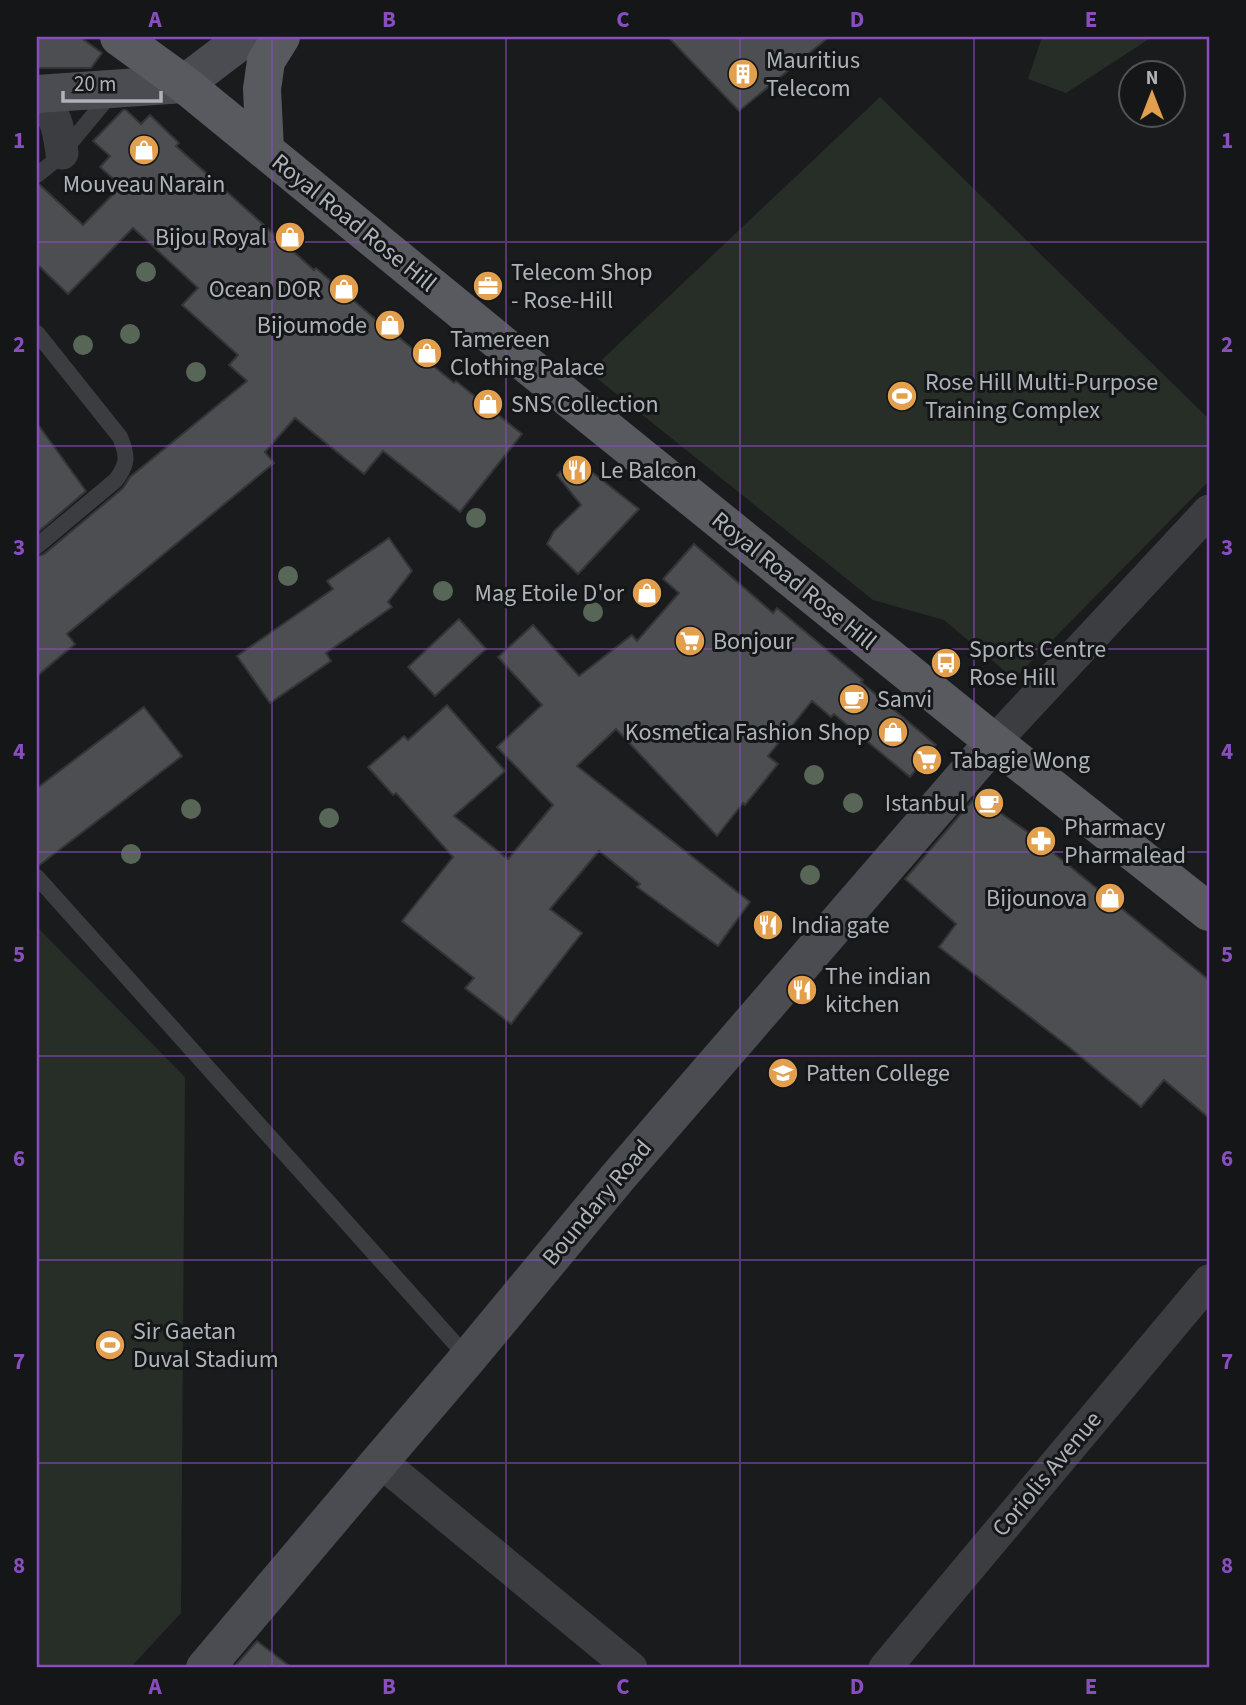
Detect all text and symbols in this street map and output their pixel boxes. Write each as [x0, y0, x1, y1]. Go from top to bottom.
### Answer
text: A [147, 3, 162, 36]
text: B [382, 3, 396, 36]
text: C [616, 3, 630, 36]
text: D [850, 3, 864, 36]
text: E [1085, 3, 1097, 36]
place label: Mauritius Telecom [766, 43, 860, 106]
building icon: Mauritius Telecom [726, 57, 760, 91]
scale bar [63, 60, 161, 104]
north arrow [1116, 60, 1186, 130]
text: N [1146, 65, 1158, 92]
text: 20 m [74, 69, 116, 99]
text: 1 [13, 124, 25, 157]
text: 1 [1221, 124, 1233, 157]
shop icon: Mouveau Narain [127, 133, 161, 167]
street label: Royal Road Rose Hill [264, 145, 444, 301]
place label: Mouveau Narain [63, 167, 225, 202]
place label: Bijou Royal [155, 220, 267, 255]
shop icon: Bijou Royal [273, 220, 307, 254]
place label: Telecom Shop - Rose-Hill [511, 255, 653, 318]
office icon: Telecom Shop - Rose-Hill [471, 269, 505, 303]
place label: Ocean DOR [209, 272, 321, 307]
shop icon: Ocean DOR [327, 272, 361, 306]
place label: Bijoumode [257, 308, 367, 343]
shop icon: Bijoumode [373, 308, 407, 342]
place label: Tamereen Clothing Palace [450, 322, 605, 385]
text: 2 [13, 328, 25, 361]
text: 2 [1221, 328, 1233, 361]
shop icon: Tamereen Clothing Palace [410, 336, 444, 370]
place label: Rose Hill Multi-Purpose Training Complex [925, 365, 1158, 428]
sports icon: Rose Hill Multi-Purpose Training Complex [885, 379, 919, 413]
shop icon: SNS Collection [471, 387, 505, 421]
place label: SNS Collection [511, 387, 659, 422]
restaurant icon: Le Balcon [560, 453, 594, 487]
place label: Le Balcon [600, 453, 697, 488]
street label: Royal Road Rose Hill [704, 503, 884, 659]
text: 3 [13, 531, 25, 564]
text: 3 [1221, 531, 1233, 564]
place label: Mag Etoile D'or [475, 576, 625, 611]
shop icon: Mag Etoile D'or [630, 576, 664, 610]
supermarket icon: Bonjour [673, 624, 707, 658]
place label: Bonjour [713, 624, 794, 659]
place label: Sports Centre Rose Hill [969, 632, 1106, 695]
bus stop icon: Sports Centre Rose Hill [929, 646, 963, 680]
cafe icon: Sanvi [837, 682, 871, 716]
place label: Sanvi [877, 682, 932, 717]
place label: Kosmetica Fashion Shop [625, 715, 870, 750]
shop icon: Kosmetica Fashion Shop [876, 715, 910, 749]
text: 4 [13, 735, 25, 768]
text: 4 [1221, 735, 1233, 768]
supermarket icon: Tabagie Wong [910, 743, 944, 777]
place label: Tabagie Wong [950, 743, 1090, 778]
place label: Istanbul [885, 786, 966, 821]
cafe icon: Istanbul [972, 786, 1006, 820]
place label: Pharmacy Pharmalead [1064, 810, 1186, 873]
pharmacy icon: Pharmacy Pharmalead [1024, 824, 1058, 858]
place label: Bijounova [986, 881, 1087, 916]
shop icon: Bijounova [1093, 881, 1127, 915]
restaurant icon: India gate [751, 908, 785, 942]
place label: India gate [791, 908, 890, 943]
text: 5 [13, 938, 25, 971]
text: 5 [1221, 938, 1233, 971]
place label: The indian kitchen [825, 959, 931, 1022]
restaurant icon: The indian kitchen [785, 973, 819, 1007]
school or university icon: Patten College [766, 1056, 800, 1090]
place label: Patten College [806, 1056, 950, 1091]
street label: Boundary Road [534, 1132, 660, 1274]
text: 6 [13, 1142, 25, 1175]
text: 6 [1221, 1142, 1233, 1175]
place label: Sir Gaetan Duval Stadium [133, 1314, 279, 1377]
sports icon: Sir Gaetan Duval Stadium [93, 1328, 127, 1362]
text: 7 [13, 1345, 25, 1378]
text: 7 [1221, 1345, 1233, 1378]
street label: Coriolis Avenue [984, 1403, 1110, 1545]
text: 8 [13, 1549, 25, 1582]
text: 8 [1221, 1549, 1233, 1582]
text: A [147, 1670, 162, 1703]
text: B [382, 1670, 396, 1703]
text: C [616, 1670, 630, 1703]
text: D [850, 1670, 864, 1703]
text: E [1085, 1670, 1097, 1703]

